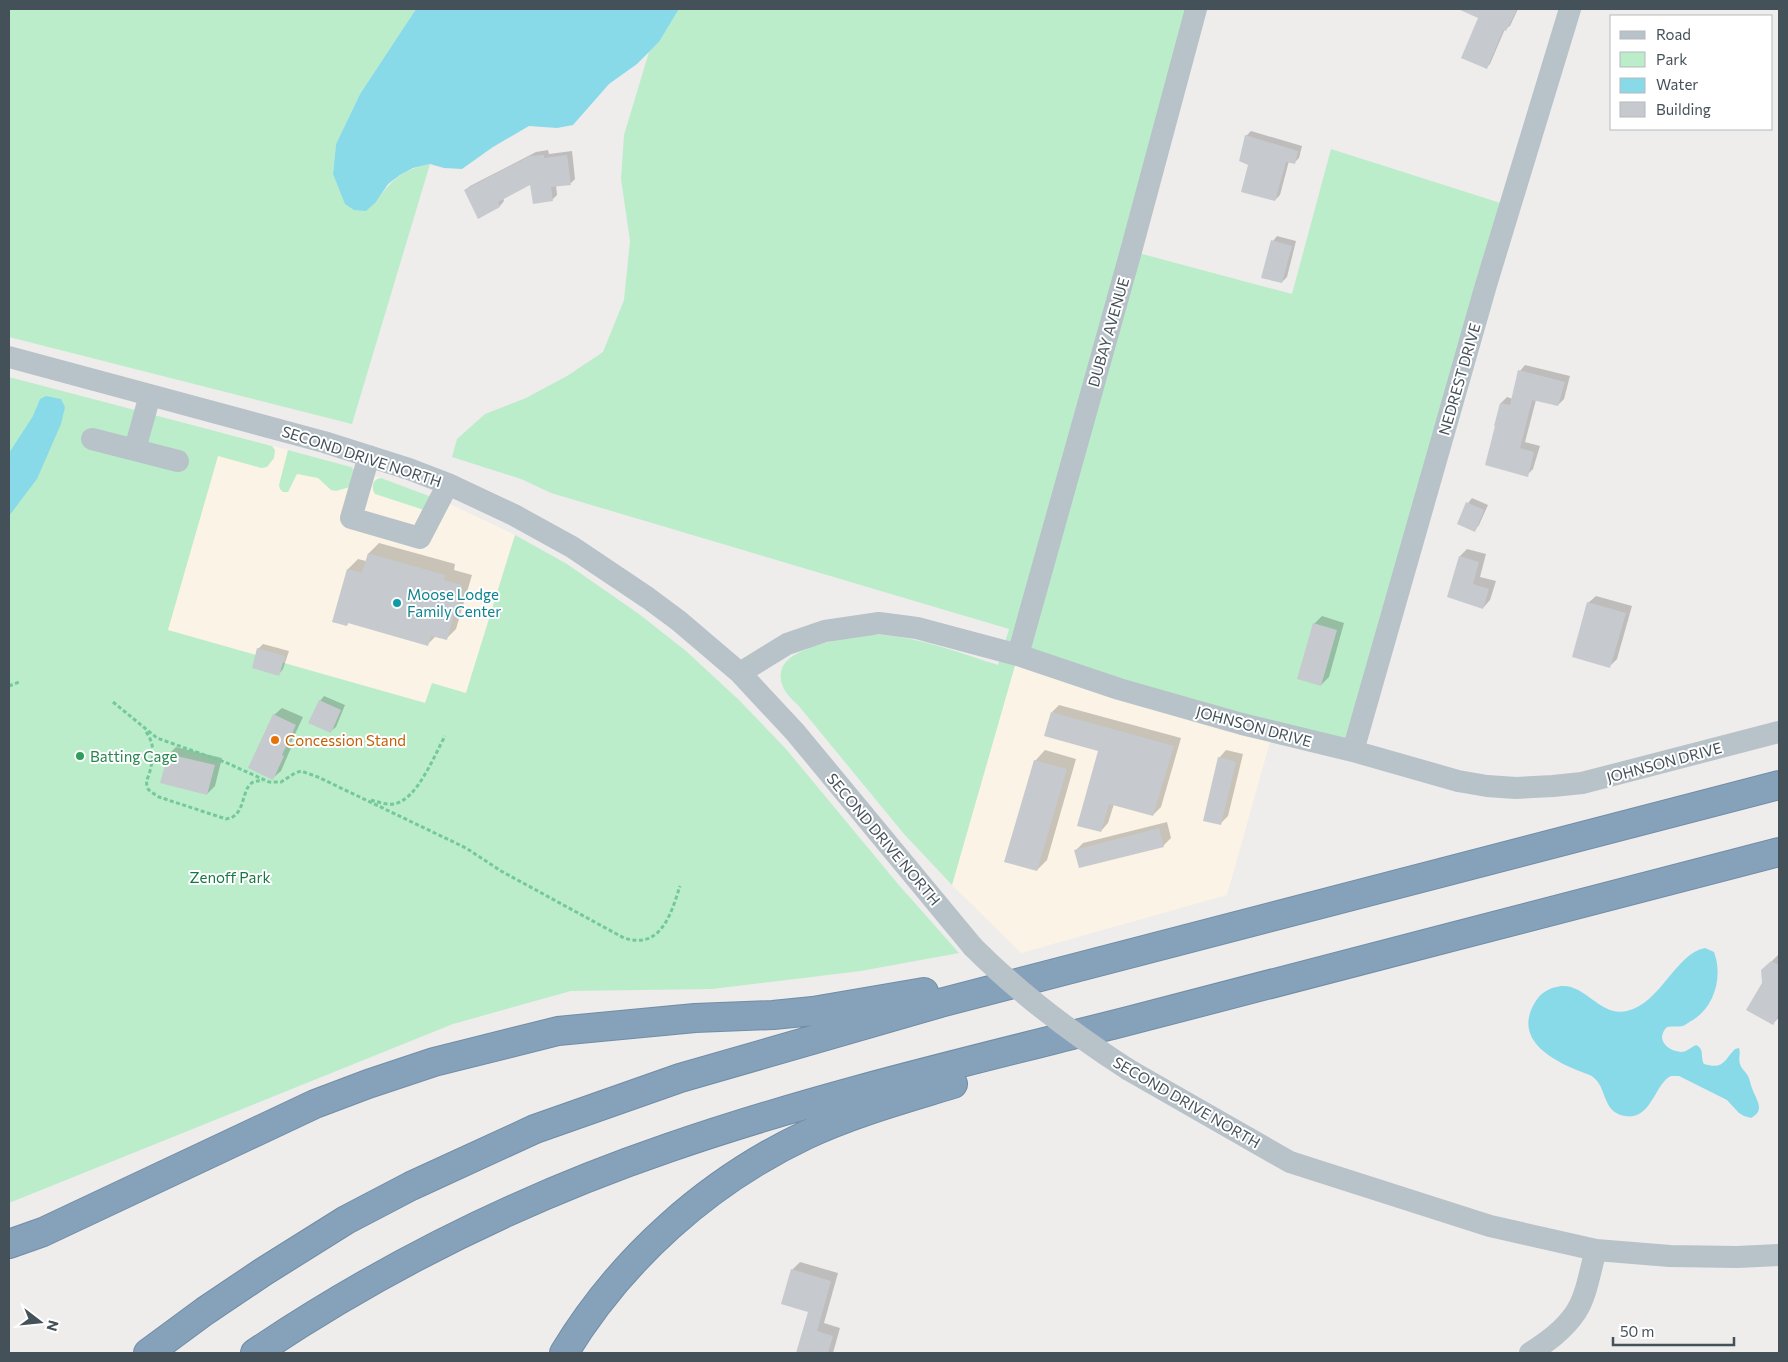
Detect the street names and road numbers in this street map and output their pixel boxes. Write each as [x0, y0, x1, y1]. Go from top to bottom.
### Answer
street label: DUBAY AVENUE [1084, 275, 1132, 389]
street label: NEDREST DRIVE [1434, 321, 1484, 437]
street label: SECOND DRIVE NORTH [280, 422, 444, 490]
street label: JOHNSON DRIVE [1194, 702, 1314, 750]
street label: JOHNSON DRIVE [1604, 738, 1724, 786]
street label: SECOND DRIVE NORTH [823, 769, 945, 909]
street label: SECOND DRIVE NORTH [1110, 1052, 1264, 1152]

